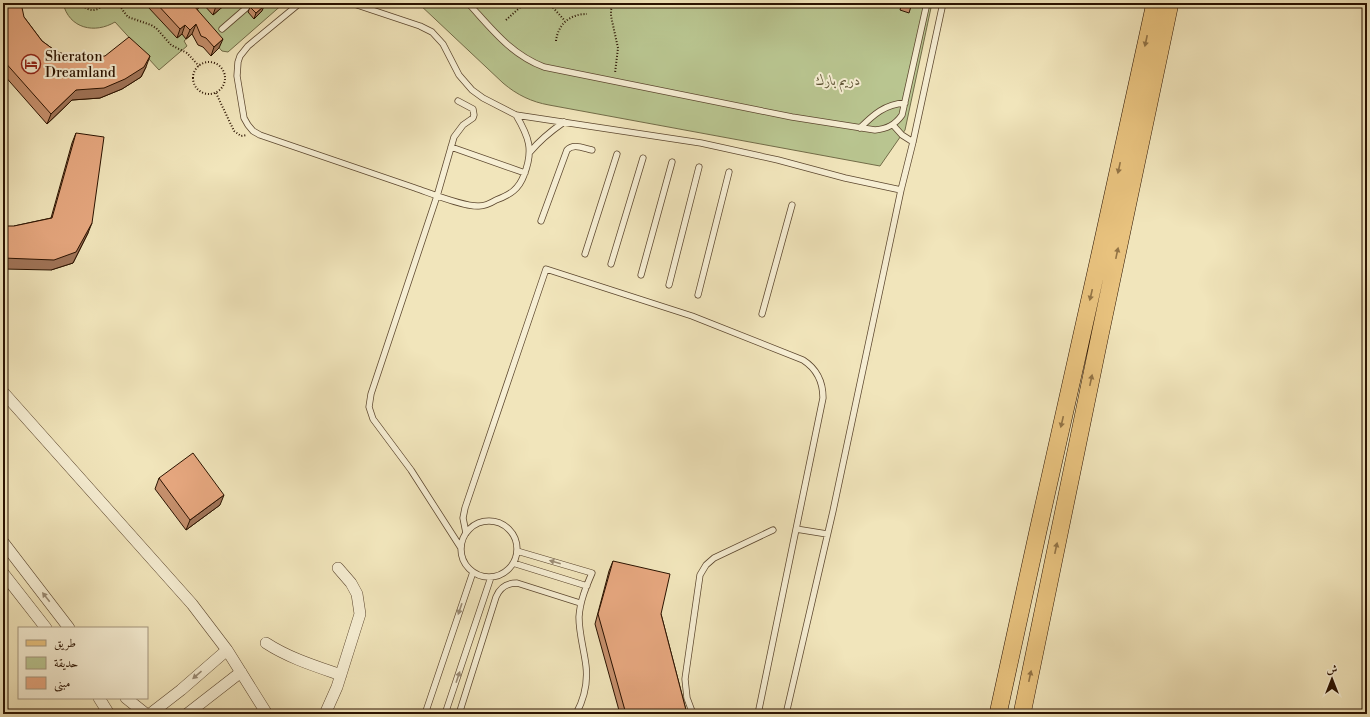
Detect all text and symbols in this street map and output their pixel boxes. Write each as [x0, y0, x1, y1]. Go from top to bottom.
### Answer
one-way arrow [1143, 35, 1149, 47]
place label: Sheraton Dreamland [45, 48, 116, 82]
hotel icon: Sheraton Dreamland [20, 53, 42, 75]
park label: دريم بارك [816, 72, 860, 93]
one-way arrow [1116, 162, 1122, 174]
one-way arrow [1115, 247, 1121, 259]
one-way arrow [1088, 289, 1094, 301]
one-way arrow [1088, 374, 1094, 386]
one-way arrow [1059, 416, 1065, 428]
one-way arrow [1054, 542, 1060, 555]
one-way arrow [549, 559, 561, 565]
one-way arrow [41, 592, 50, 603]
one-way arrow [457, 603, 463, 615]
legend [18, 627, 148, 699]
text: طريق [54, 636, 76, 651]
text: حديقة [54, 656, 78, 671]
north arrow [1312, 659, 1352, 699]
text: ش [1327, 663, 1338, 677]
one-way arrow [1028, 670, 1034, 682]
one-way arrow [192, 671, 203, 680]
one-way arrow [455, 671, 461, 683]
text: مبنى [54, 676, 70, 692]

